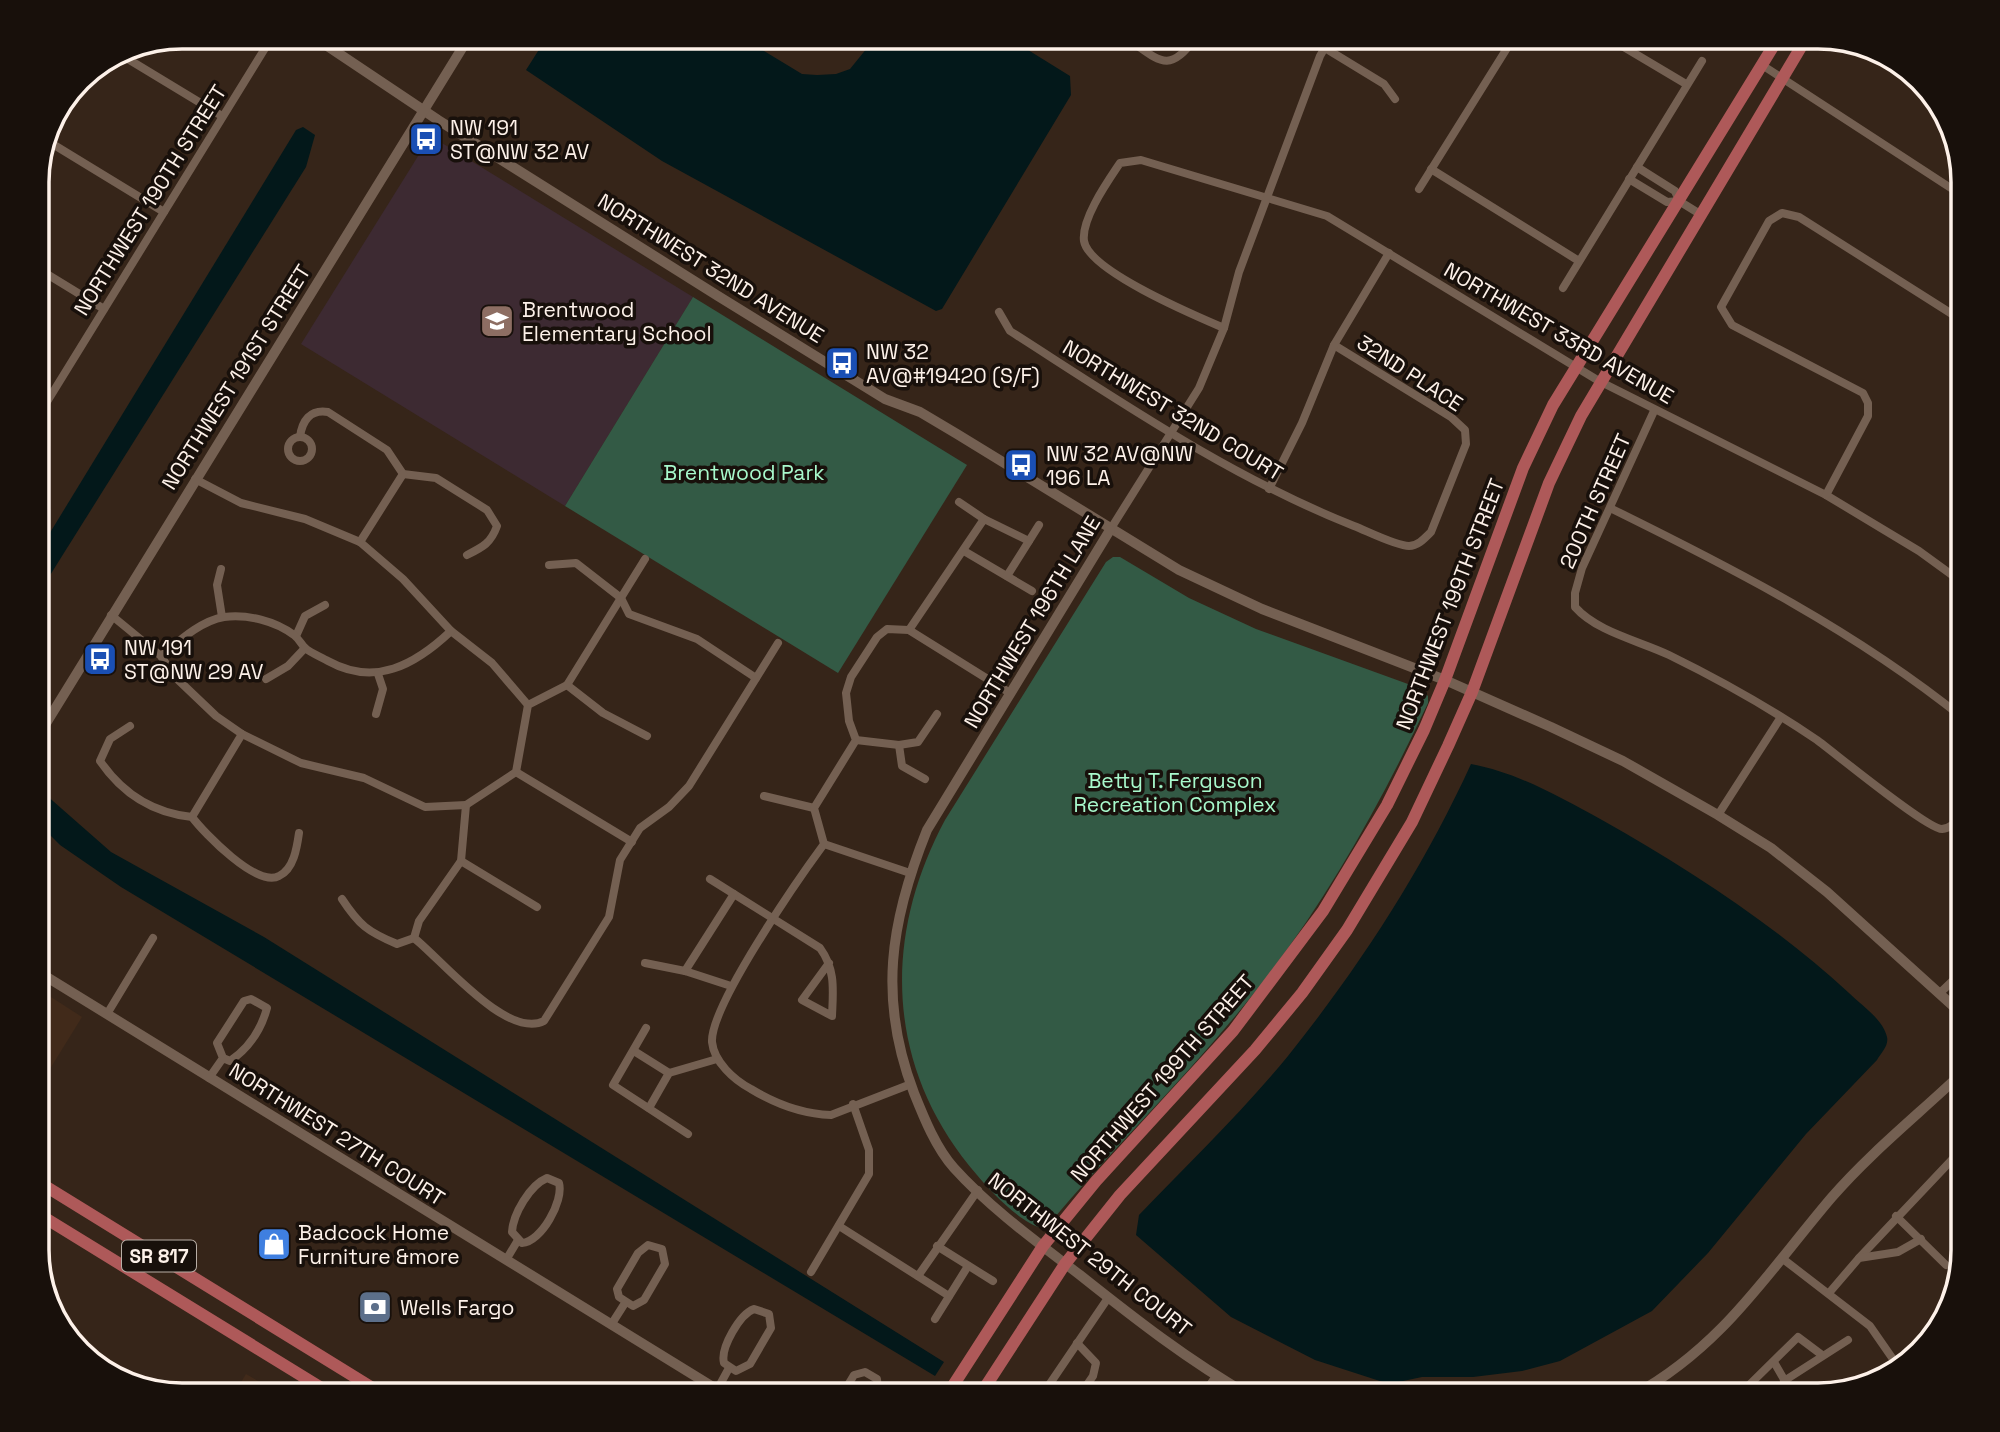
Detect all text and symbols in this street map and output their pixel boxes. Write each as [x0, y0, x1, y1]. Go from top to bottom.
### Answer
street label: NORTHWEST 190TH STREET [68, 80, 232, 320]
place label: NW 191 ST@NW 32 AV [450, 114, 589, 165]
bus stop icon: NW 191 ST@NW 32 AV [407, 120, 445, 158]
street label: NORTHWEST 32ND AVENUE [593, 187, 829, 349]
street label: NORTHWEST 33RD AVENUE [1439, 256, 1679, 410]
street label: NORTHWEST 191ST STREET [156, 259, 316, 495]
place label: Brentwood Elementary School [522, 296, 712, 347]
school or university icon: Brentwood Elementary School [478, 302, 516, 340]
street label: 32ND PLACE [1352, 329, 1468, 417]
street label: NORTHWEST 32ND COURT [1058, 333, 1288, 487]
place label: NW 32 AV@#19420 (S/F) [866, 338, 1040, 389]
bus stop icon: NW 32 AV@#19420 (S/F) [823, 344, 861, 382]
street label: 200TH STREET [1553, 429, 1637, 573]
place label: NW 32 AV@NW 196 LA [1046, 440, 1193, 491]
bus stop icon: NW 32 AV@NW 196 LA [1002, 446, 1040, 484]
park label: Brentwood Park [663, 459, 825, 486]
street label: NORTHWEST 199TH STREET [1390, 475, 1510, 733]
street label: NORTHWEST 196TH LANE [958, 511, 1106, 733]
place label: NW 191 ST@NW 29 AV [124, 634, 263, 685]
bus stop icon: NW 191 ST@NW 29 AV [81, 640, 119, 678]
park label: Betty T. Ferguson Recreation Complex [1073, 767, 1277, 818]
street label: NORTHWEST 199TH STREET [1064, 969, 1260, 1187]
street label: NORTHWEST 27TH COURT [224, 1056, 450, 1212]
street label: NORTHWEST 29TH COURT [983, 1166, 1197, 1342]
place label: Badcock Home Furniture &more [298, 1219, 460, 1270]
shop icon: Badcock Home Furniture &more [255, 1225, 293, 1263]
road number: SR 817 [122, 1240, 196, 1272]
bank icon: Wells Fargo [356, 1288, 394, 1326]
place label: Wells Fargo [400, 1294, 515, 1321]

